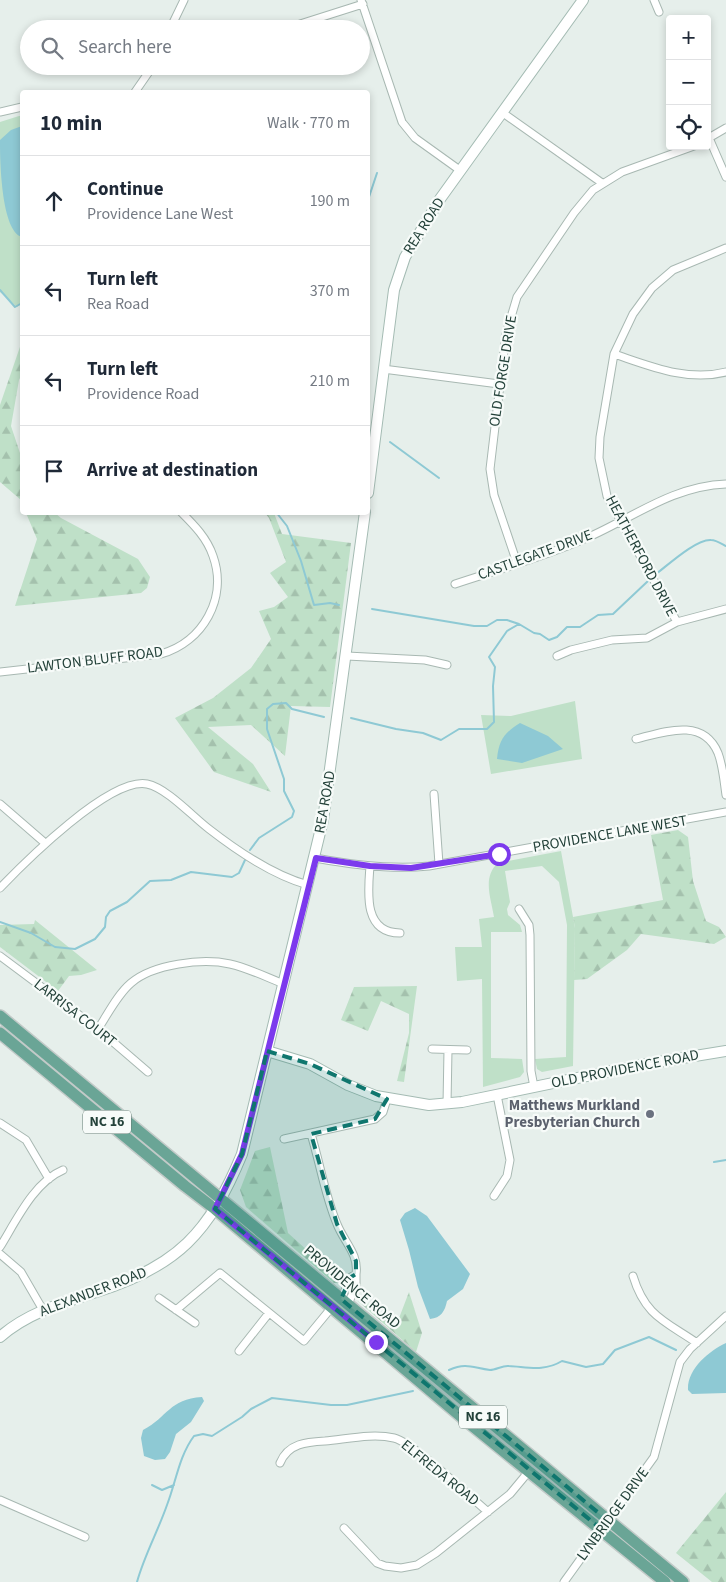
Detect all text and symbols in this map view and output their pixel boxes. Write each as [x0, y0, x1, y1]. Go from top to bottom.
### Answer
map controls [666, 15, 711, 150]
button: + [666, 15, 711, 60]
search box [20, 20, 370, 75]
icon: search [38, 34, 66, 62]
text: Search here [78, 34, 172, 61]
button: − [666, 60, 711, 105]
button: locate [666, 105, 711, 150]
text: 10 min [40, 108, 102, 138]
text: Walk · 770 m [267, 112, 350, 134]
text: Continue [87, 176, 164, 203]
icon: ahead [40, 187, 68, 215]
text: 190 m [310, 190, 350, 212]
street label: REA ROAD [398, 194, 450, 258]
text: Providence Lane West [87, 203, 233, 225]
text: Turn left [87, 266, 158, 293]
icon: left [40, 277, 68, 305]
text: 370 m [310, 280, 350, 302]
text: Rea Road [87, 293, 149, 315]
street label: OLD FORGE DRIVE [484, 314, 522, 428]
text: Turn left [87, 356, 158, 383]
icon: left [40, 367, 68, 395]
text: 210 m [310, 370, 350, 392]
text: Providence Road [87, 383, 199, 405]
icon: arrive [40, 457, 68, 485]
text: Arrive at destination [87, 457, 258, 484]
street label: HEATHERFORD DRIVE [600, 492, 682, 620]
street label: CASTLEGATE DRIVE [475, 525, 595, 585]
street label: LAWTON BLUFF ROAD [26, 641, 164, 679]
street label: REA ROAD [309, 769, 341, 835]
street label: PROVIDENCE LANE WEST [531, 810, 689, 858]
route start [488, 843, 511, 866]
street label: LARRISA COURT [29, 974, 121, 1052]
street label: OLD PROVIDENCE ROAD [549, 1044, 701, 1094]
place label: Matthews Murkland Presbyterian Church [504, 1095, 640, 1133]
marker: Matthews Murkland Presbyterian Church [644, 1108, 656, 1120]
road number: NC 16 [83, 1110, 131, 1134]
street label: PROVIDENCE ROAD [299, 1240, 405, 1334]
street label: ALEXANDER ROAD [36, 1262, 150, 1322]
route end [365, 1331, 388, 1354]
road number: NC 16 [459, 1405, 507, 1428]
street label: ELFREDA ROAD [396, 1435, 484, 1511]
street label: LYNBRIDGE DRIVE [572, 1463, 654, 1565]

